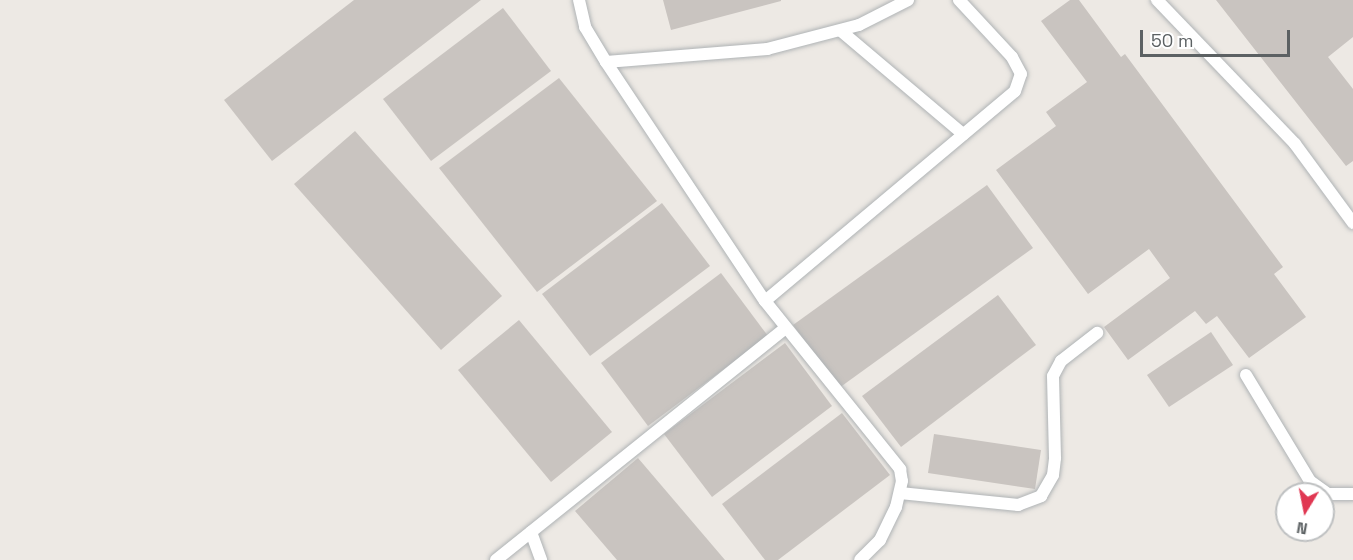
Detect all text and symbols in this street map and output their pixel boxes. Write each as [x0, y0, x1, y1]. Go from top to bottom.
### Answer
scale bar [1143, 18, 1293, 56]
text: 50 m [1151, 29, 1193, 52]
north arrow [1275, 482, 1335, 542]
text: N [1295, 517, 1309, 540]

